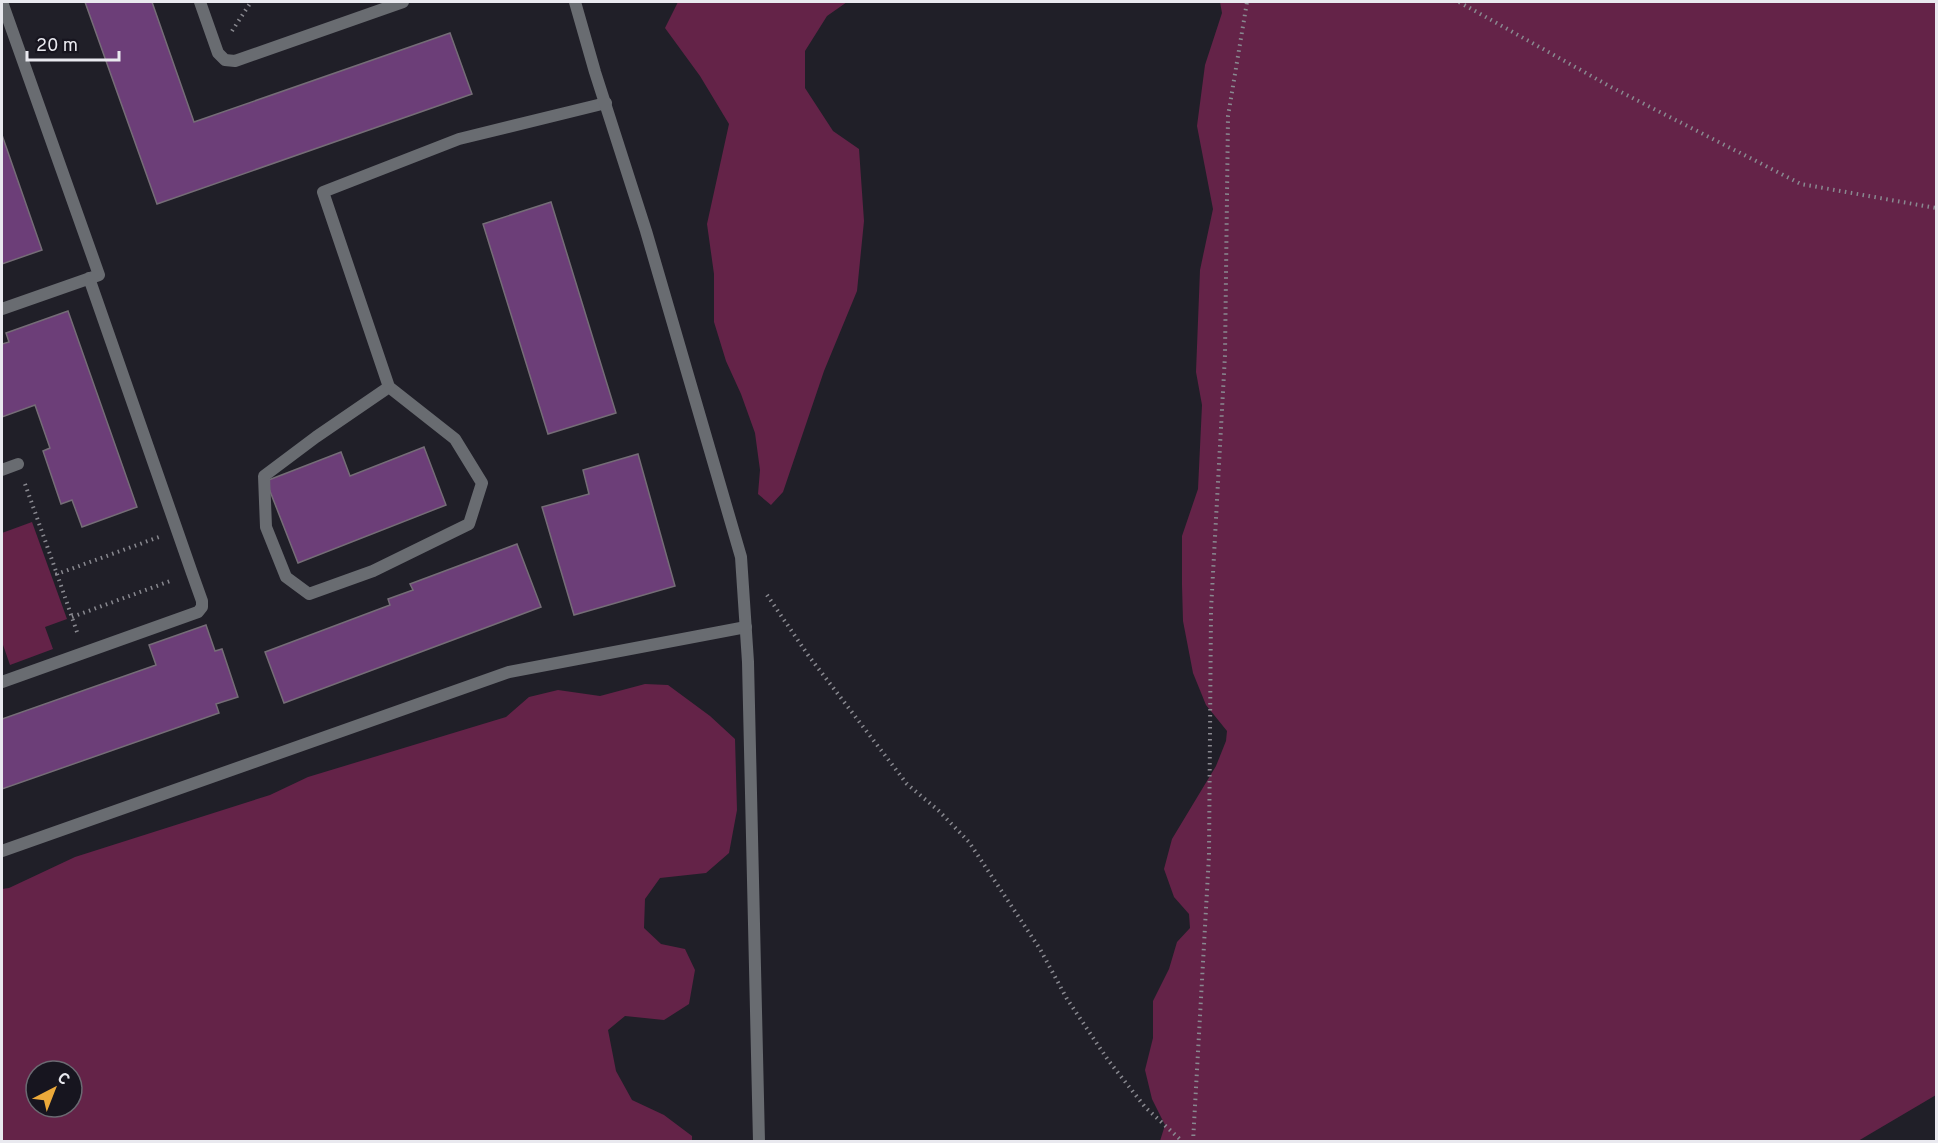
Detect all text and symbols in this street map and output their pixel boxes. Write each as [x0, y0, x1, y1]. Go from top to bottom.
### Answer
scale bar [27, 24, 118, 62]
text: 20 m [36, 35, 78, 58]
north arrow [24, 1059, 84, 1119]
text: С [52, 1068, 73, 1090]

